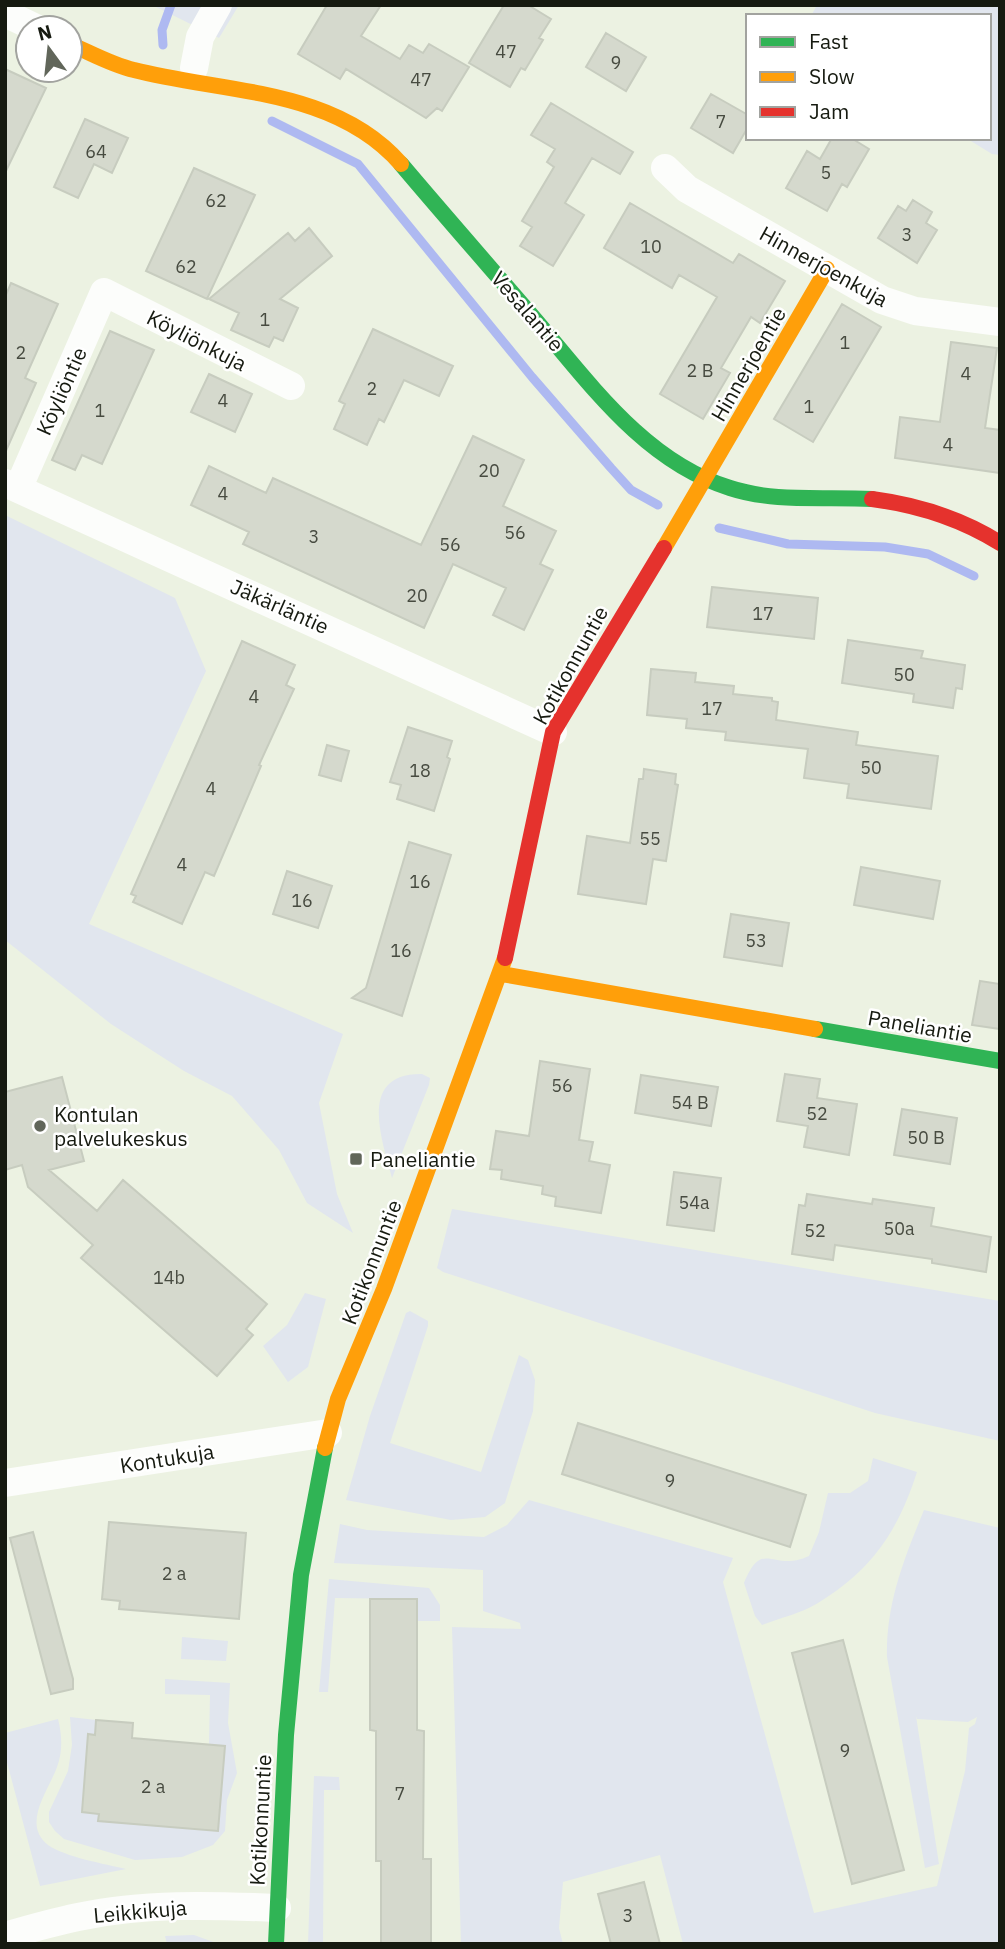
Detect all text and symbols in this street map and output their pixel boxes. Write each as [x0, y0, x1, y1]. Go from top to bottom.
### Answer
north arrow [14, 14, 84, 84]
legend [746, 14, 991, 140]
text: N [35, 19, 54, 46]
text: Fast [809, 27, 849, 55]
house number: 47 [495, 40, 517, 63]
house number: 9 [611, 51, 621, 74]
text: Slow [809, 62, 855, 90]
house number: 47 [410, 68, 432, 91]
text: Jam [809, 97, 849, 125]
house number: 7 [716, 110, 726, 133]
house number: 64 [85, 140, 107, 163]
house number: 5 [821, 161, 831, 184]
house number: 62 [205, 189, 227, 212]
street label: Hinnerjoenkuja [755, 219, 893, 313]
house number: 3 [902, 223, 912, 246]
house number: 10 [640, 235, 662, 258]
house number: 62 [175, 255, 197, 278]
street label: Vesalantie [485, 265, 571, 357]
street label: Hinnerjoentie [704, 302, 792, 426]
street label: Köyliönkuja [142, 303, 252, 377]
house number: 1 [260, 308, 270, 331]
house number: 1 [840, 331, 850, 354]
house number: 2 [16, 341, 26, 364]
street label: Köyliöntie [29, 342, 93, 440]
house number: 2 B [687, 359, 713, 382]
house number: 4 [961, 362, 972, 385]
house number: 2 [367, 377, 377, 400]
house number: 4 [218, 389, 229, 412]
house number: 1 [804, 395, 814, 418]
house number: 1 [95, 399, 105, 422]
house number: 4 [943, 433, 954, 456]
house number: 20 [478, 459, 500, 482]
house number: 4 [218, 482, 229, 505]
house number: 56 [504, 521, 526, 544]
house number: 3 [309, 525, 319, 548]
house number: 56 [439, 533, 461, 556]
street label: Jäkärläntie [226, 572, 334, 640]
house number: 20 [406, 584, 428, 607]
street label: Kotikonnuntie [526, 601, 614, 729]
house number: 17 [752, 602, 774, 625]
house number: 50 [893, 663, 915, 686]
house number: 4 [249, 685, 260, 708]
house number: 17 [701, 697, 723, 720]
house number: 50 [860, 756, 882, 779]
house number: 18 [409, 759, 431, 782]
house number: 4 [206, 777, 217, 800]
house number: 55 [639, 827, 661, 850]
house number: 4 [177, 853, 188, 876]
house number: 16 [409, 870, 431, 893]
house number: 16 [291, 889, 313, 912]
house number: 53 [745, 929, 767, 952]
house number: 16 [390, 939, 412, 962]
street label: Paneliantie [866, 1003, 974, 1049]
house number: 56 [551, 1074, 573, 1097]
house number: 54 B [671, 1091, 709, 1114]
place label: Kontulan palvelukeskus [54, 1100, 188, 1152]
house number: 52 [806, 1102, 828, 1125]
marker: Kontulan palvelukeskus [32, 1118, 48, 1134]
house number: 50 B [907, 1126, 945, 1149]
place label: Paneliantie [370, 1145, 475, 1173]
marker: Paneliantie [348, 1151, 364, 1167]
house number: 54a [678, 1191, 710, 1214]
street label: Kotikonnuntie [334, 1196, 408, 1328]
house number: 50a [883, 1217, 915, 1240]
house number: 52 [804, 1219, 826, 1242]
house number: 14b [153, 1266, 185, 1289]
street label: Kontukuja [118, 1437, 216, 1479]
house number: 9 [665, 1469, 675, 1492]
house number: 2 a [162, 1562, 187, 1585]
house number: 9 [840, 1739, 850, 1762]
street label: Kotikonnuntie [243, 1754, 277, 1886]
house number: 2 a [141, 1775, 166, 1798]
house number: 7 [395, 1782, 405, 1805]
street label: Leikkikuja [92, 1893, 188, 1929]
house number: 3 [623, 1904, 633, 1927]

